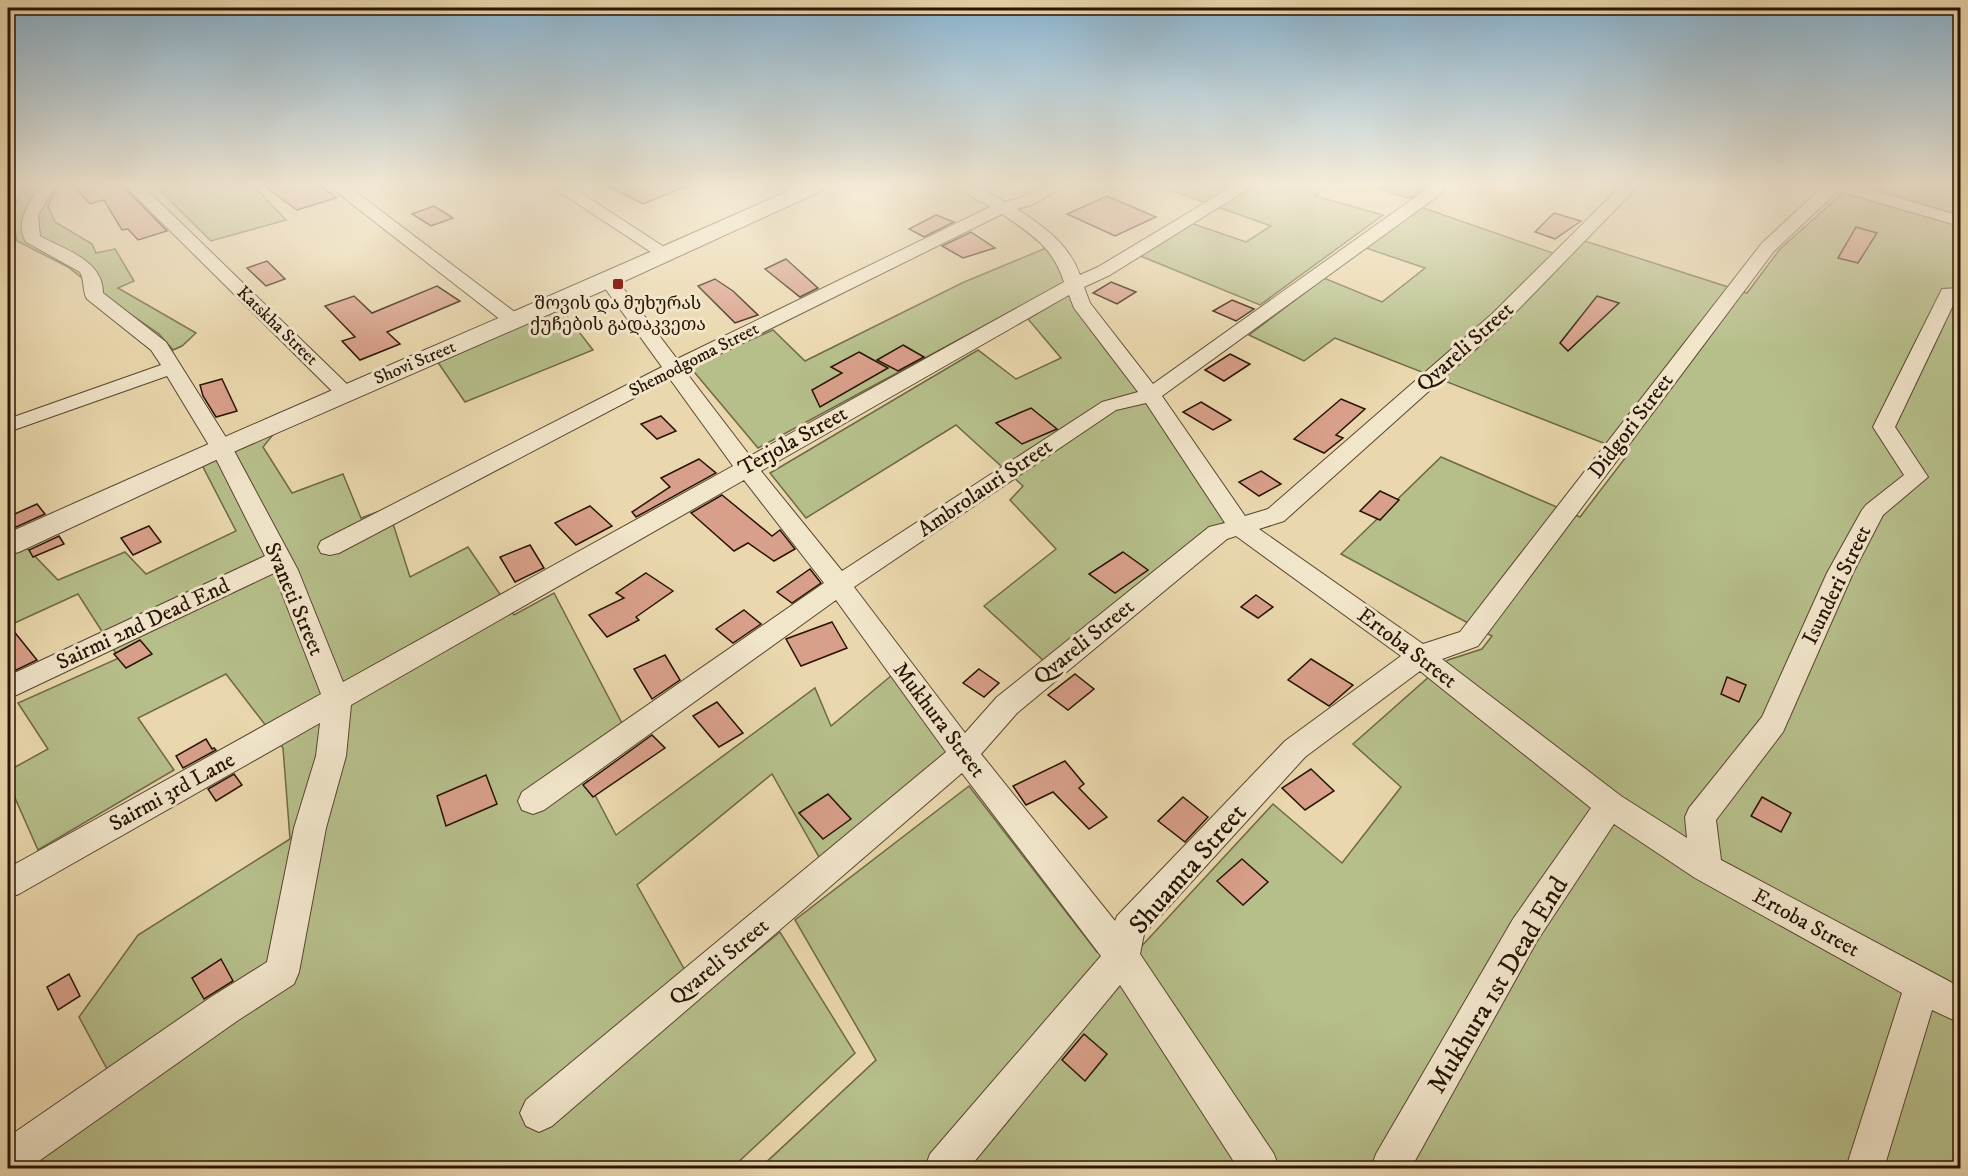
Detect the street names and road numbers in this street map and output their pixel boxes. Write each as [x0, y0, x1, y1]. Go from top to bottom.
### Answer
street label: Katskha Street [232, 282, 322, 370]
street label: Qvareli Street [1411, 296, 1519, 398]
street label: Shemodgoma Street [625, 318, 763, 402]
street label: Shovi Street [371, 336, 459, 390]
street label: Didgori Street [1583, 368, 1679, 484]
street label: Terjola Street [734, 400, 852, 482]
street label: Ambrolauri Street [913, 433, 1057, 543]
street label: Isunderi Street [1797, 521, 1877, 649]
street label: Svaneti Street [258, 538, 330, 660]
street label: Sairmi 2nd Dead End [52, 572, 234, 676]
street label: Qvareli Street [1028, 593, 1140, 691]
street label: Ertoba Street [1352, 602, 1462, 694]
street label: Mukhura Street [887, 657, 991, 783]
street label: Sairmi 3rd Lane [104, 746, 240, 838]
street label: Shuamta Street [1122, 796, 1254, 941]
street label: Mukhura 1st Dead End [1420, 870, 1576, 1100]
street label: Ertoba Street [1748, 883, 1864, 963]
street label: Qvareli Street [664, 913, 774, 1011]

